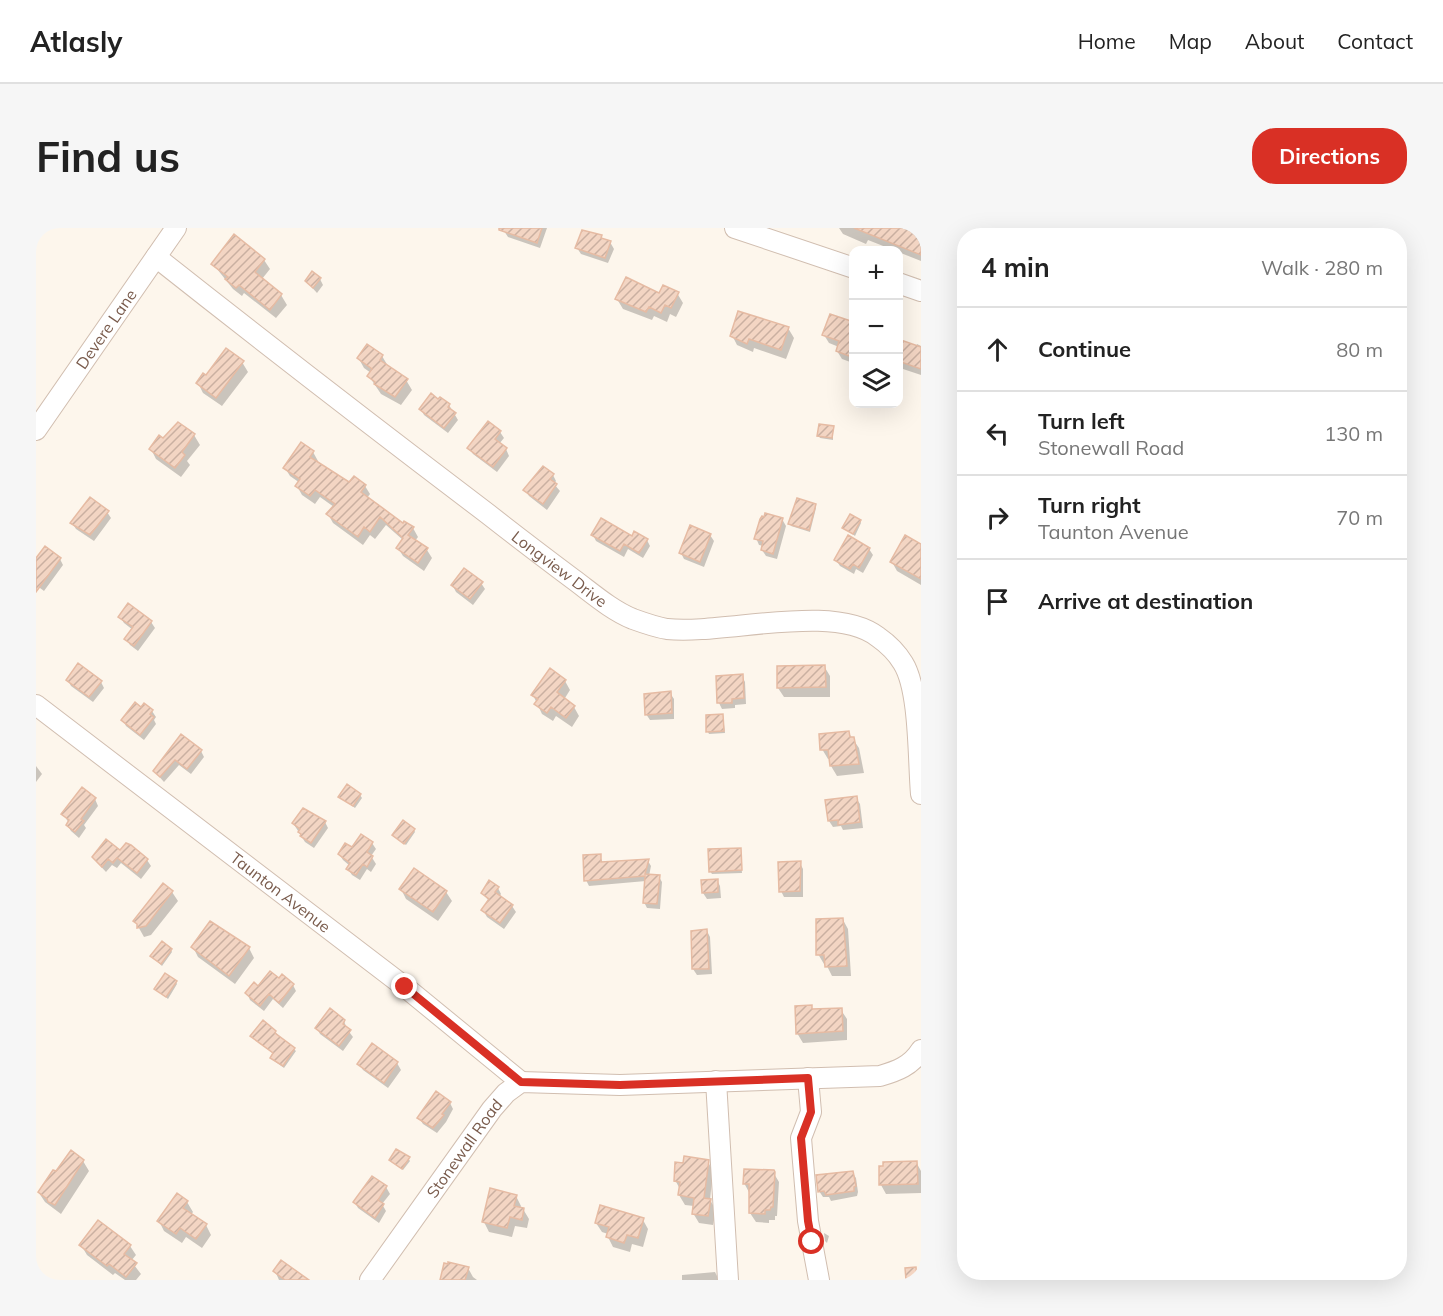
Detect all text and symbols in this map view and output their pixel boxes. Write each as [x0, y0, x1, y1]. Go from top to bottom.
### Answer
text: Atlasly [30, 24, 122, 59]
text: Home [1078, 28, 1136, 54]
text: Map [1169, 28, 1212, 54]
text: About [1245, 28, 1304, 54]
text: Contact [1337, 28, 1413, 54]
button: Directions [1252, 128, 1407, 184]
text: Find us [36, 130, 180, 183]
map controls [849, 246, 903, 408]
button: + [849, 246, 903, 300]
text: 4 min [981, 251, 1050, 284]
text: Walk · 280 m [1261, 255, 1383, 280]
street label: Devere Lane [71, 285, 141, 373]
button: − [849, 300, 903, 354]
icon: ahead [981, 333, 1014, 366]
text: Continue [1038, 335, 1131, 363]
text: 80 m [1336, 337, 1383, 362]
button: layers [849, 354, 903, 408]
text: Turn left [1038, 407, 1125, 435]
icon: left [981, 417, 1014, 450]
text: 130 m [1324, 421, 1383, 446]
text: Stonewall Road [1038, 435, 1184, 460]
text: Turn right [1038, 491, 1141, 519]
icon: right [981, 501, 1014, 534]
text: 70 m [1336, 505, 1383, 530]
text: Taunton Avenue [1038, 519, 1189, 544]
street label: Longview Drive [508, 526, 611, 611]
icon: arrive [981, 585, 1014, 618]
text: Arrive at destination [1038, 587, 1253, 615]
street label: Taunton Avenue [227, 847, 335, 937]
route end [391, 973, 417, 999]
street label: Stonewall Road [422, 1095, 506, 1202]
route start [798, 1228, 824, 1254]

